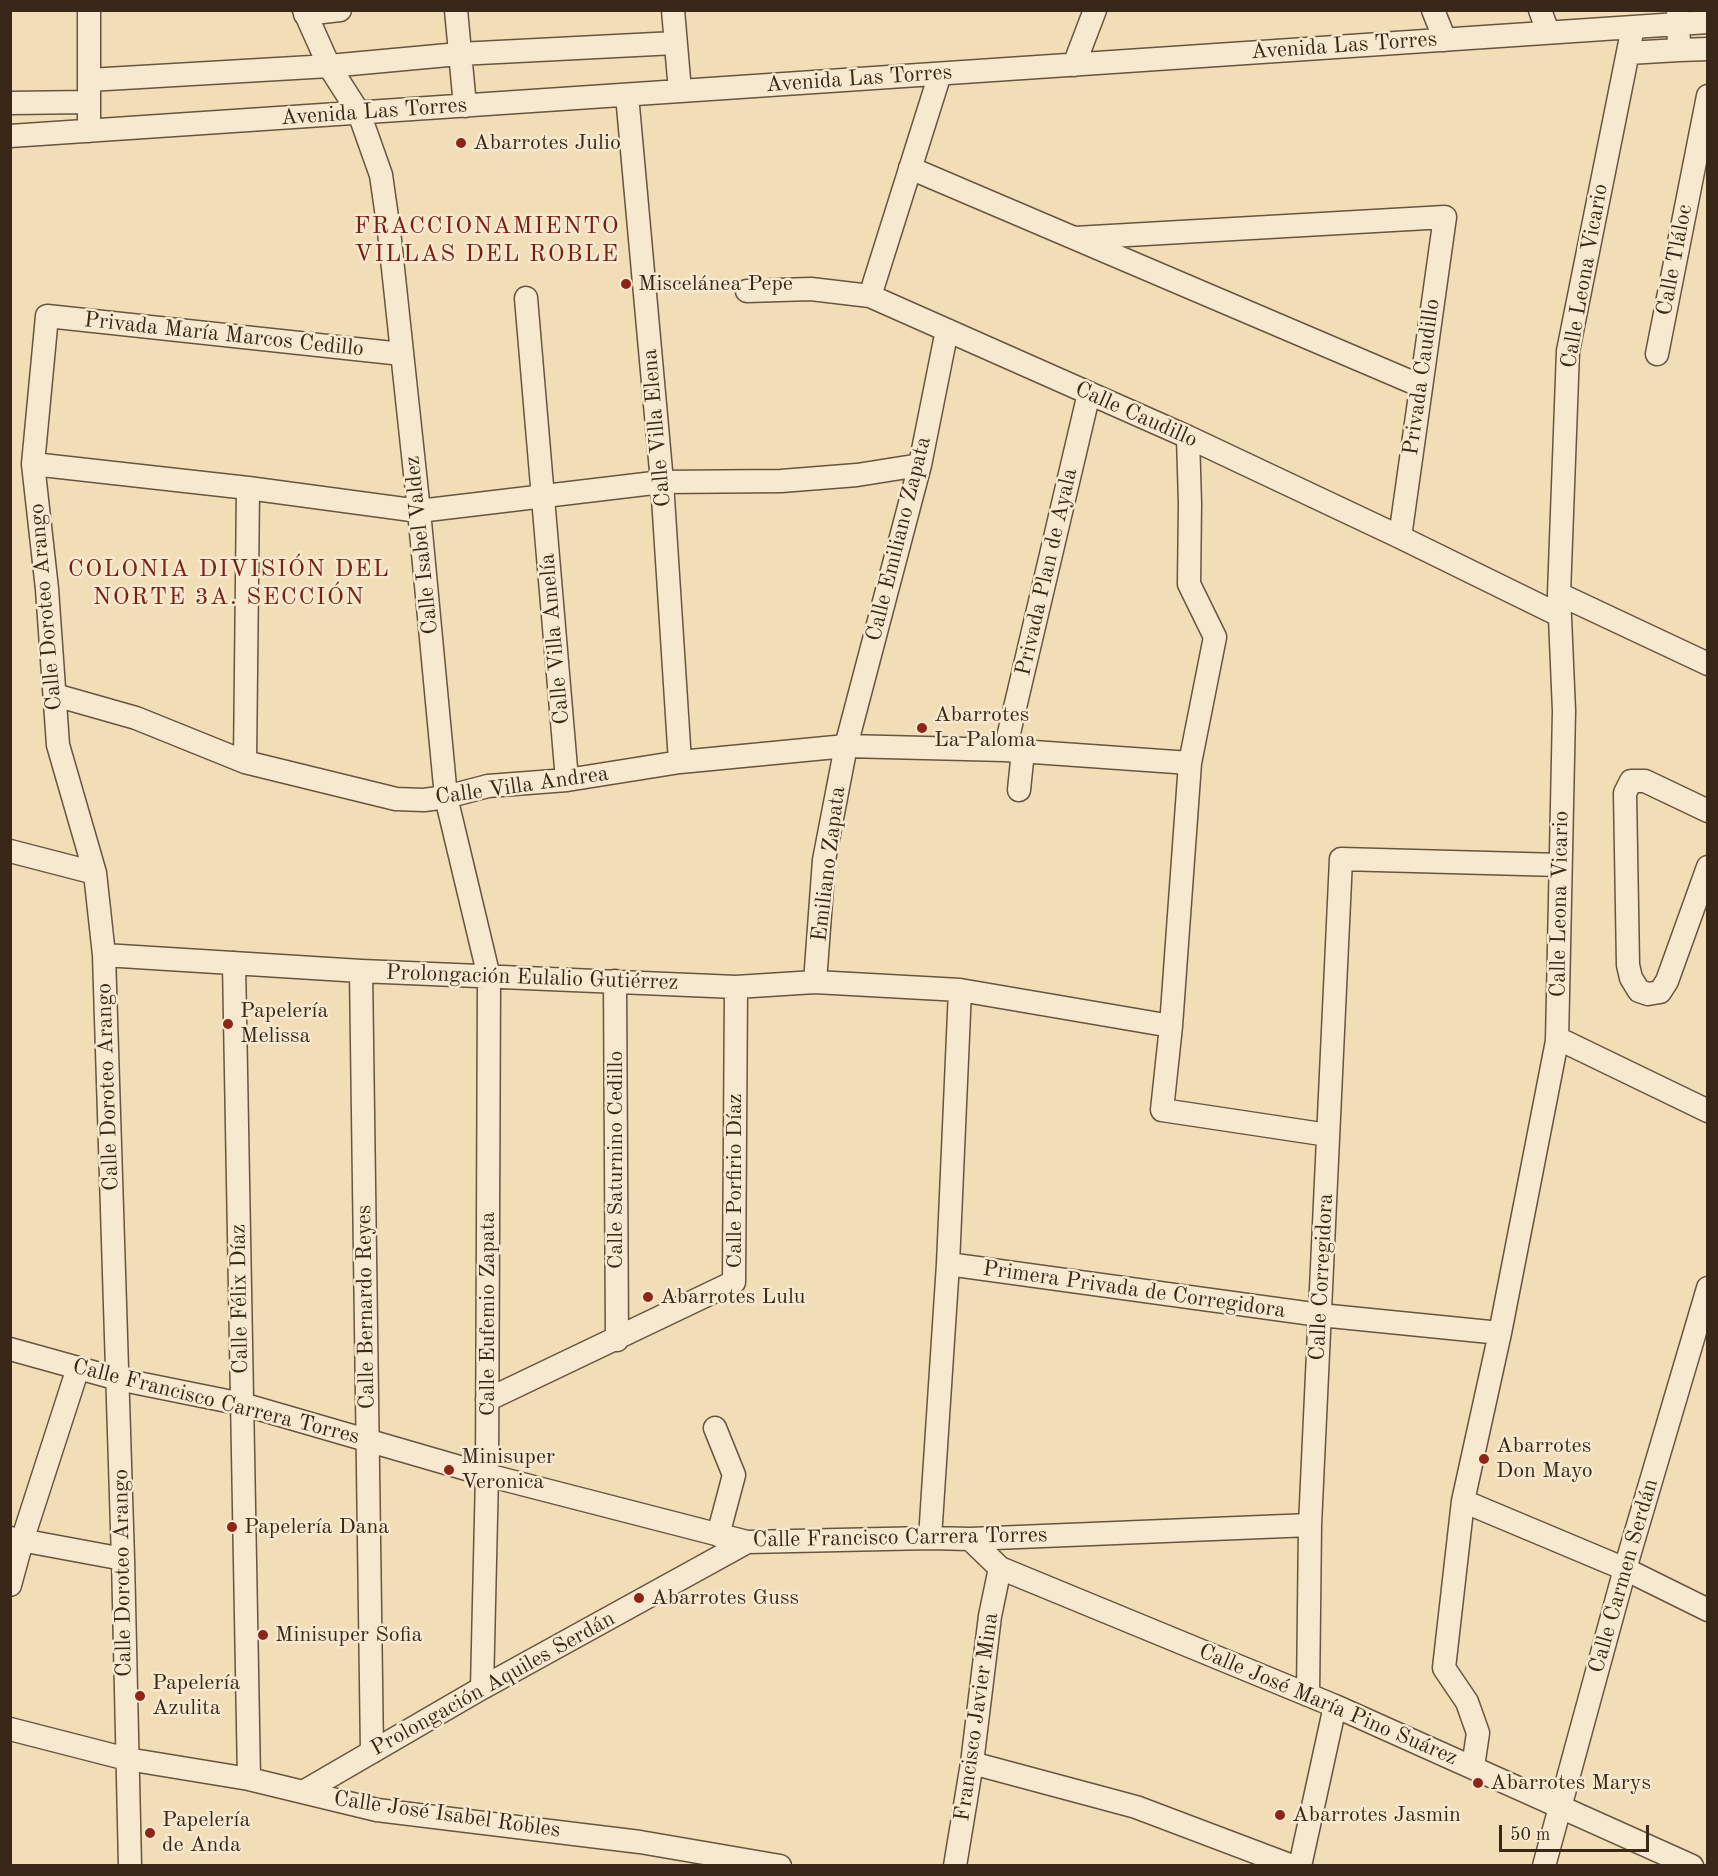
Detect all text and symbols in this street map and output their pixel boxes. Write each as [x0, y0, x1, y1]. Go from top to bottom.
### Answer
street label: Avenida Las Torres [1250, 26, 1438, 66]
street label: Avenida Las Torres [765, 59, 953, 99]
street label: Avenida Las Torres [280, 92, 468, 132]
place label: Abarrotes Julio [473, 130, 621, 156]
marker: Abarrotes Julio [454, 136, 468, 150]
street label: Calle Leona Vicario [1556, 182, 1614, 370]
street label: Calle Tláloc [1651, 202, 1699, 318]
district label: FRACCIONAMIENTO VILLAS DEL ROBLE [354, 213, 620, 269]
place label: Miscelánea Pepe [638, 271, 793, 297]
marker: Miscelánea Pepe [619, 277, 633, 291]
street label: Privada Caudillo [1398, 297, 1446, 457]
street label: Privada María Marcos Cedillo [83, 307, 365, 363]
street label: Calle Villa Elena [637, 348, 677, 508]
street label: Calle Caudillo [1071, 376, 1201, 454]
street label: Calle Emiliano Zapata [861, 434, 937, 644]
street label: Calle Isabel Valdez [399, 454, 445, 636]
street label: Privada Plan de Ayala [1010, 466, 1084, 678]
street label: Calle Doroteo Arango [24, 502, 68, 712]
street label: Calle Villa Amelía [534, 552, 576, 726]
district label: COLONIA DIVISIÓN DEL NORTE 3A. SECCIÓN [68, 556, 390, 612]
place label: Abarrotes La Paloma [934, 702, 1036, 754]
marker: Abarrotes La Paloma [915, 721, 929, 735]
street label: Calle Villa Andrea [434, 761, 610, 811]
street label: Emiliano Zapata [806, 785, 852, 943]
street label: Calle Leona Vicario [1545, 810, 1575, 998]
street label: Prolongación Eulalio Gutiérrez [385, 960, 679, 996]
street label: Calle Doroteo Arango [91, 983, 125, 1191]
place label: Papelería Melissa [240, 998, 328, 1050]
marker: Papelería Melissa [221, 1017, 235, 1031]
street label: Calle Saturnino Cedillo [603, 1051, 629, 1269]
street label: Calle Porfirio Díaz [722, 1094, 748, 1268]
street label: Calle Corregidora [1304, 1193, 1340, 1361]
street label: Calle Bernardo Reyes [351, 1205, 381, 1409]
street label: Calle Eufemio Zapata [475, 1212, 501, 1416]
street label: Calle Félix Díaz [225, 1224, 255, 1374]
street label: Primera Privada de Corregidora [981, 1256, 1287, 1324]
place label: Abarrotes Lulu [660, 1284, 806, 1310]
marker: Abarrotes Lulu [641, 1290, 655, 1304]
street label: Calle Francisco Carrera Torres [70, 1354, 362, 1450]
place label: Abarrotes Don Mayo [1496, 1433, 1593, 1484]
place label: Minisuper Veronica [461, 1444, 555, 1496]
marker: Abarrotes Don Mayo [1477, 1452, 1491, 1466]
marker: Minisuper Veronica [442, 1463, 456, 1477]
street label: Calle Doroteo Arango [108, 1469, 138, 1677]
street label: Calle Carmen Serdán [1584, 1476, 1664, 1676]
place label: Papelería Dana [244, 1514, 389, 1540]
marker: Papelería Dana [225, 1520, 239, 1534]
street label: Calle Francisco Carrera Torres [752, 1522, 1048, 1554]
place label: Abarrotes Guss [651, 1585, 799, 1611]
marker: Abarrotes Guss [632, 1591, 646, 1605]
street label: Prolongación Aquiles Serdán [366, 1606, 620, 1762]
street label: Francisco Javier Mina [949, 1611, 1005, 1823]
place label: Minisuper Sofia [275, 1622, 422, 1648]
marker: Minisuper Sofia [256, 1628, 270, 1642]
street label: Calle José María Pino Suárez [1195, 1638, 1461, 1772]
place label: Papelería Azulita [152, 1670, 240, 1722]
marker: Papelería Azulita [133, 1689, 147, 1703]
place label: Abarrotes Marys [1490, 1770, 1651, 1796]
marker: Abarrotes Marys [1471, 1776, 1485, 1790]
street label: Calle José Isabel Robles [332, 1786, 562, 1844]
place label: Abarrotes Jasmin [1292, 1802, 1461, 1828]
place label: Papelería de Anda [162, 1807, 250, 1858]
marker: Abarrotes Jasmin [1273, 1808, 1287, 1822]
scale bar [1502, 1813, 1652, 1851]
marker: Papelería de Anda [143, 1826, 157, 1840]
text: 50 m [1510, 1826, 1550, 1844]

